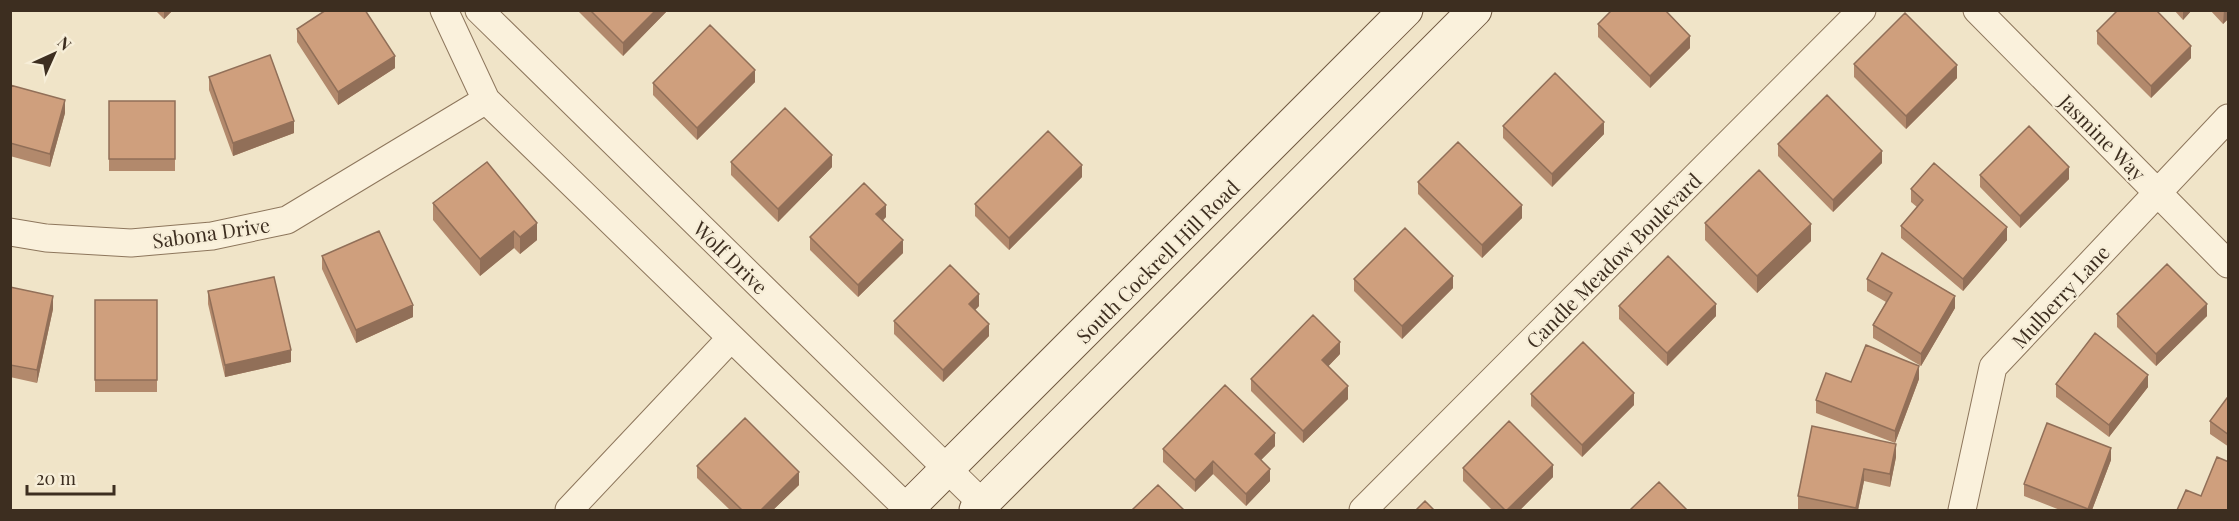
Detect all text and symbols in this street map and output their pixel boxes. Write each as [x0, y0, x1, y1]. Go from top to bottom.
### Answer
north arrow [24, 24, 84, 84]
text: N [53, 32, 77, 55]
street label: Jasmine Way [2053, 87, 2152, 186]
street label: Candle Meadow Boulevard [1519, 166, 1707, 354]
street label: South Cockrell Hill Road [1069, 173, 1245, 349]
street label: Sabona Drive [150, 210, 272, 254]
street label: Wolf Drive [687, 214, 774, 299]
street label: Mulberry Lane [2005, 239, 2115, 353]
scale bar [27, 458, 114, 496]
text: 20 m [36, 466, 76, 490]

